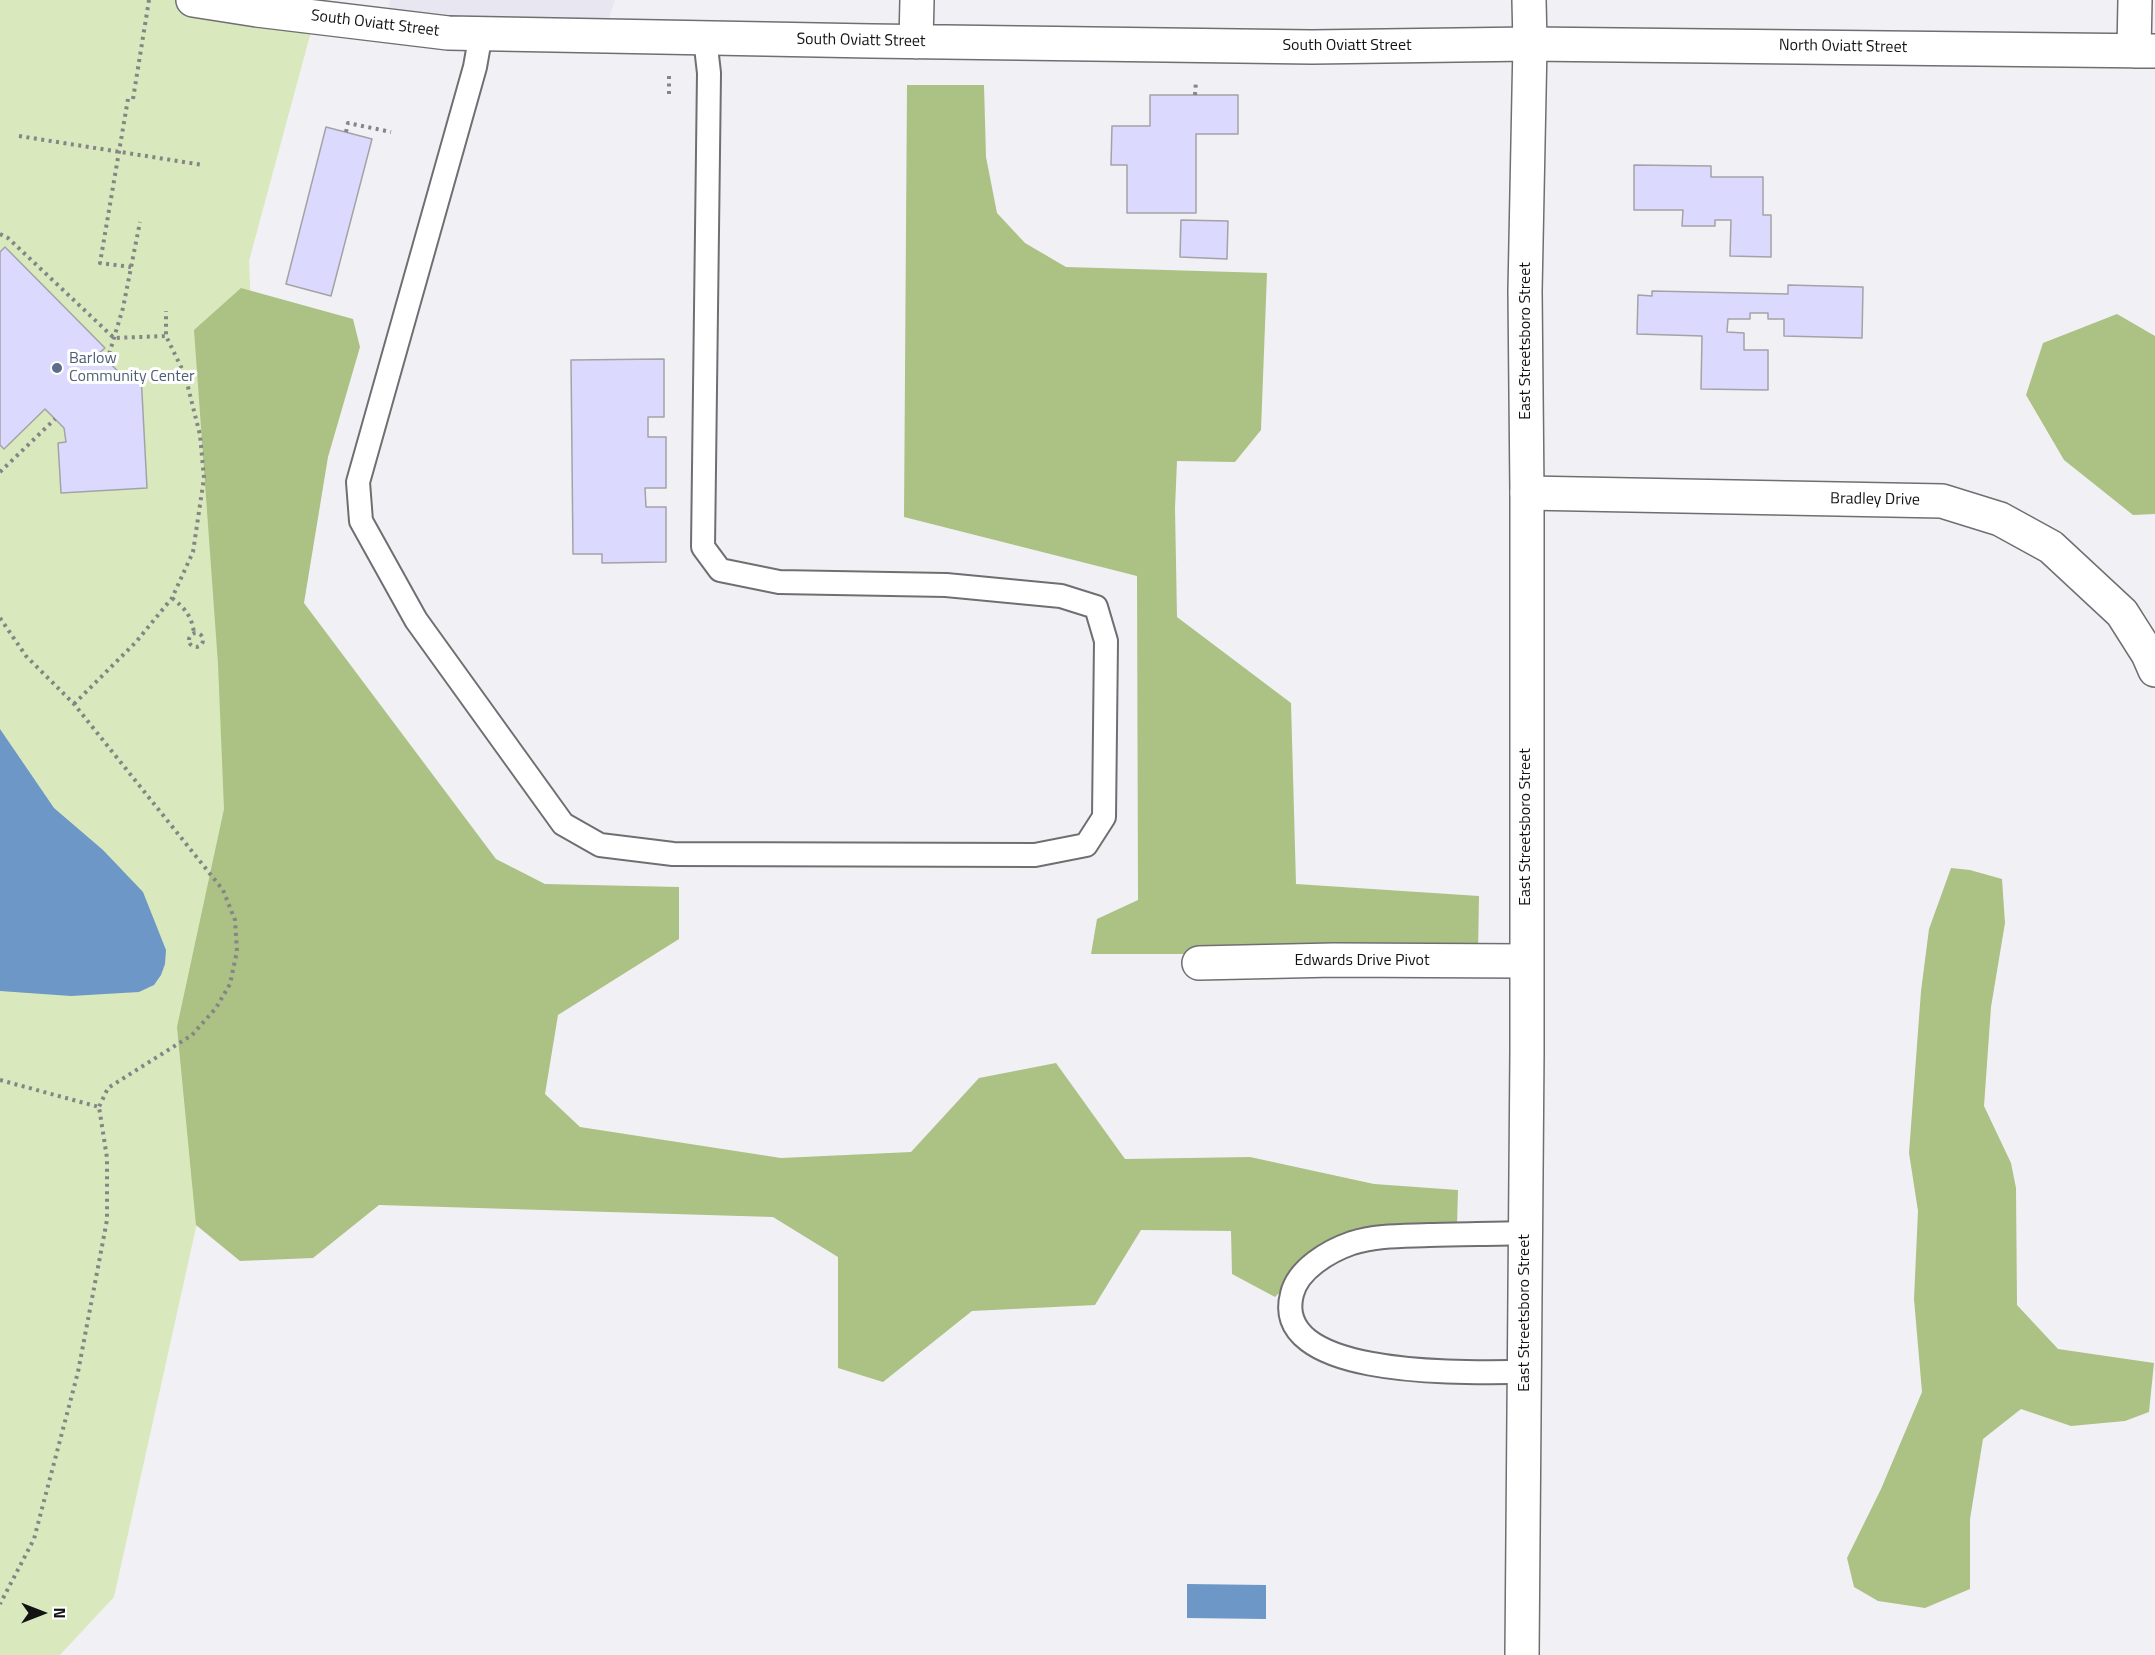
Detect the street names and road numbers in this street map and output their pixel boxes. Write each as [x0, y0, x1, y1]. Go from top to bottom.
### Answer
street label: South Oviatt Street [310, 7, 440, 41]
street label: South Oviatt Street [796, 30, 926, 52]
street label: South Oviatt Street [1282, 36, 1412, 56]
street label: North Oviatt Street [1779, 36, 1907, 58]
street label: East Streetsboro Street [1516, 262, 1536, 420]
street label: Bradley Drive [1830, 490, 1920, 510]
street label: East Streetsboro Street [1516, 748, 1536, 906]
street label: Edwards Drive Pivot [1294, 951, 1430, 971]
street label: East Streetsboro Street [1515, 1234, 1535, 1392]

